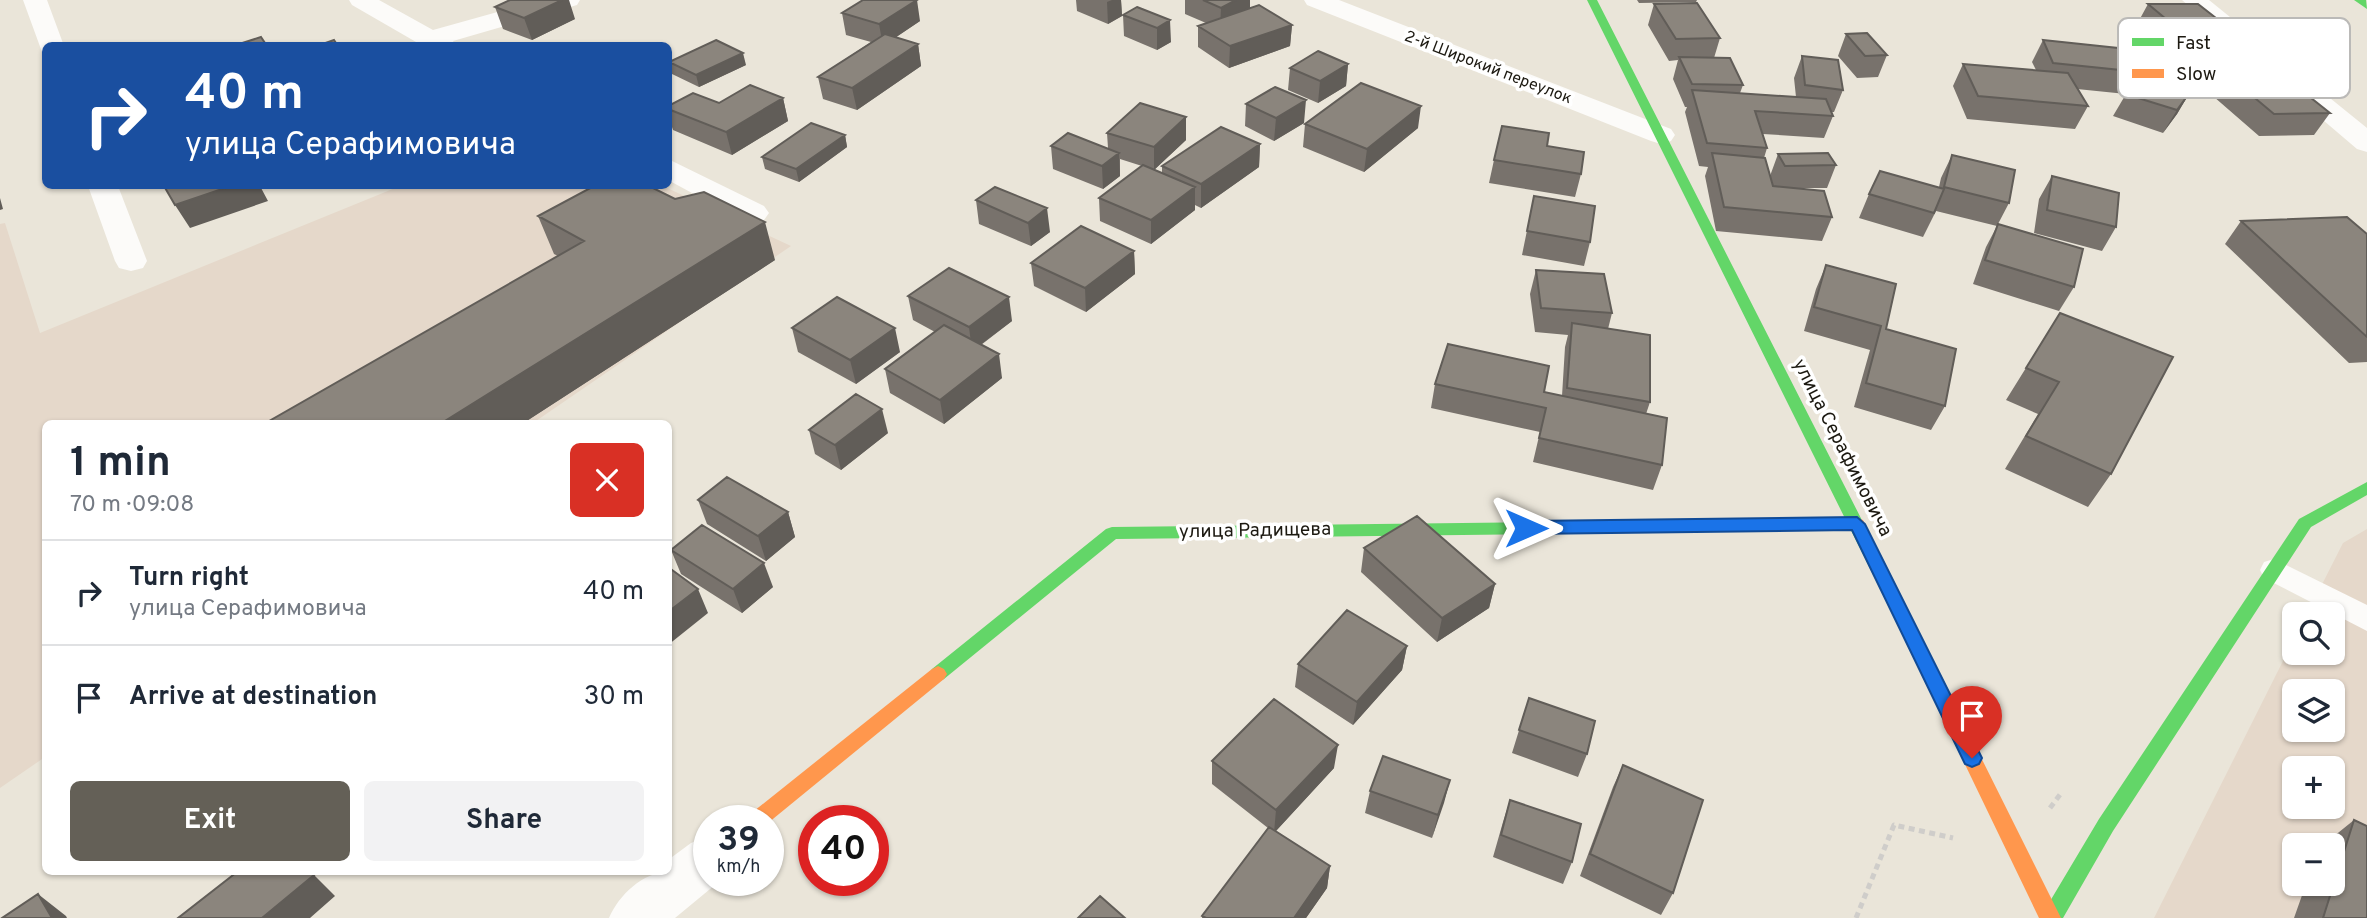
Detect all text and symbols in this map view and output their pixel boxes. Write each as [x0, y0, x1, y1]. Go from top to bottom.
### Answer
legend [2118, 18, 2350, 98]
street label: 2-й Широкий переулок [1401, 27, 1575, 109]
text: Fast [2176, 32, 2211, 56]
text: Slow [2176, 63, 2216, 87]
text: 40 m [185, 65, 304, 127]
icon: right [70, 70, 161, 161]
text: улица Серафимовича [185, 126, 516, 166]
street label: улица Серафимовича [1787, 355, 1897, 541]
text: 1 min [70, 438, 171, 491]
button: close [570, 443, 644, 517]
text: 70 m · 09:08 [70, 491, 194, 520]
position arrow [1489, 491, 1563, 565]
street label: улица Радищева [1179, 518, 1331, 544]
text: Turn right [129, 562, 249, 595]
icon: right [70, 574, 108, 612]
text: 40 m [583, 576, 644, 609]
text: улица Серафимовича [129, 595, 367, 624]
map controls [2282, 602, 2345, 896]
button: search [2282, 602, 2345, 665]
icon: arrive [70, 679, 108, 717]
button: layers [2282, 679, 2345, 742]
text: Arrive at destination [129, 681, 377, 714]
text: 30 m [584, 681, 644, 714]
pin [1942, 686, 2002, 758]
icon: arrive [1953, 697, 1991, 735]
button: + [2282, 756, 2345, 819]
button: Exit [70, 781, 350, 861]
button: Share [364, 781, 644, 861]
speed limit sign: 40 [798, 805, 889, 896]
text: 39 [717, 819, 760, 863]
button: − [2282, 833, 2345, 896]
text: km/h [717, 856, 760, 879]

